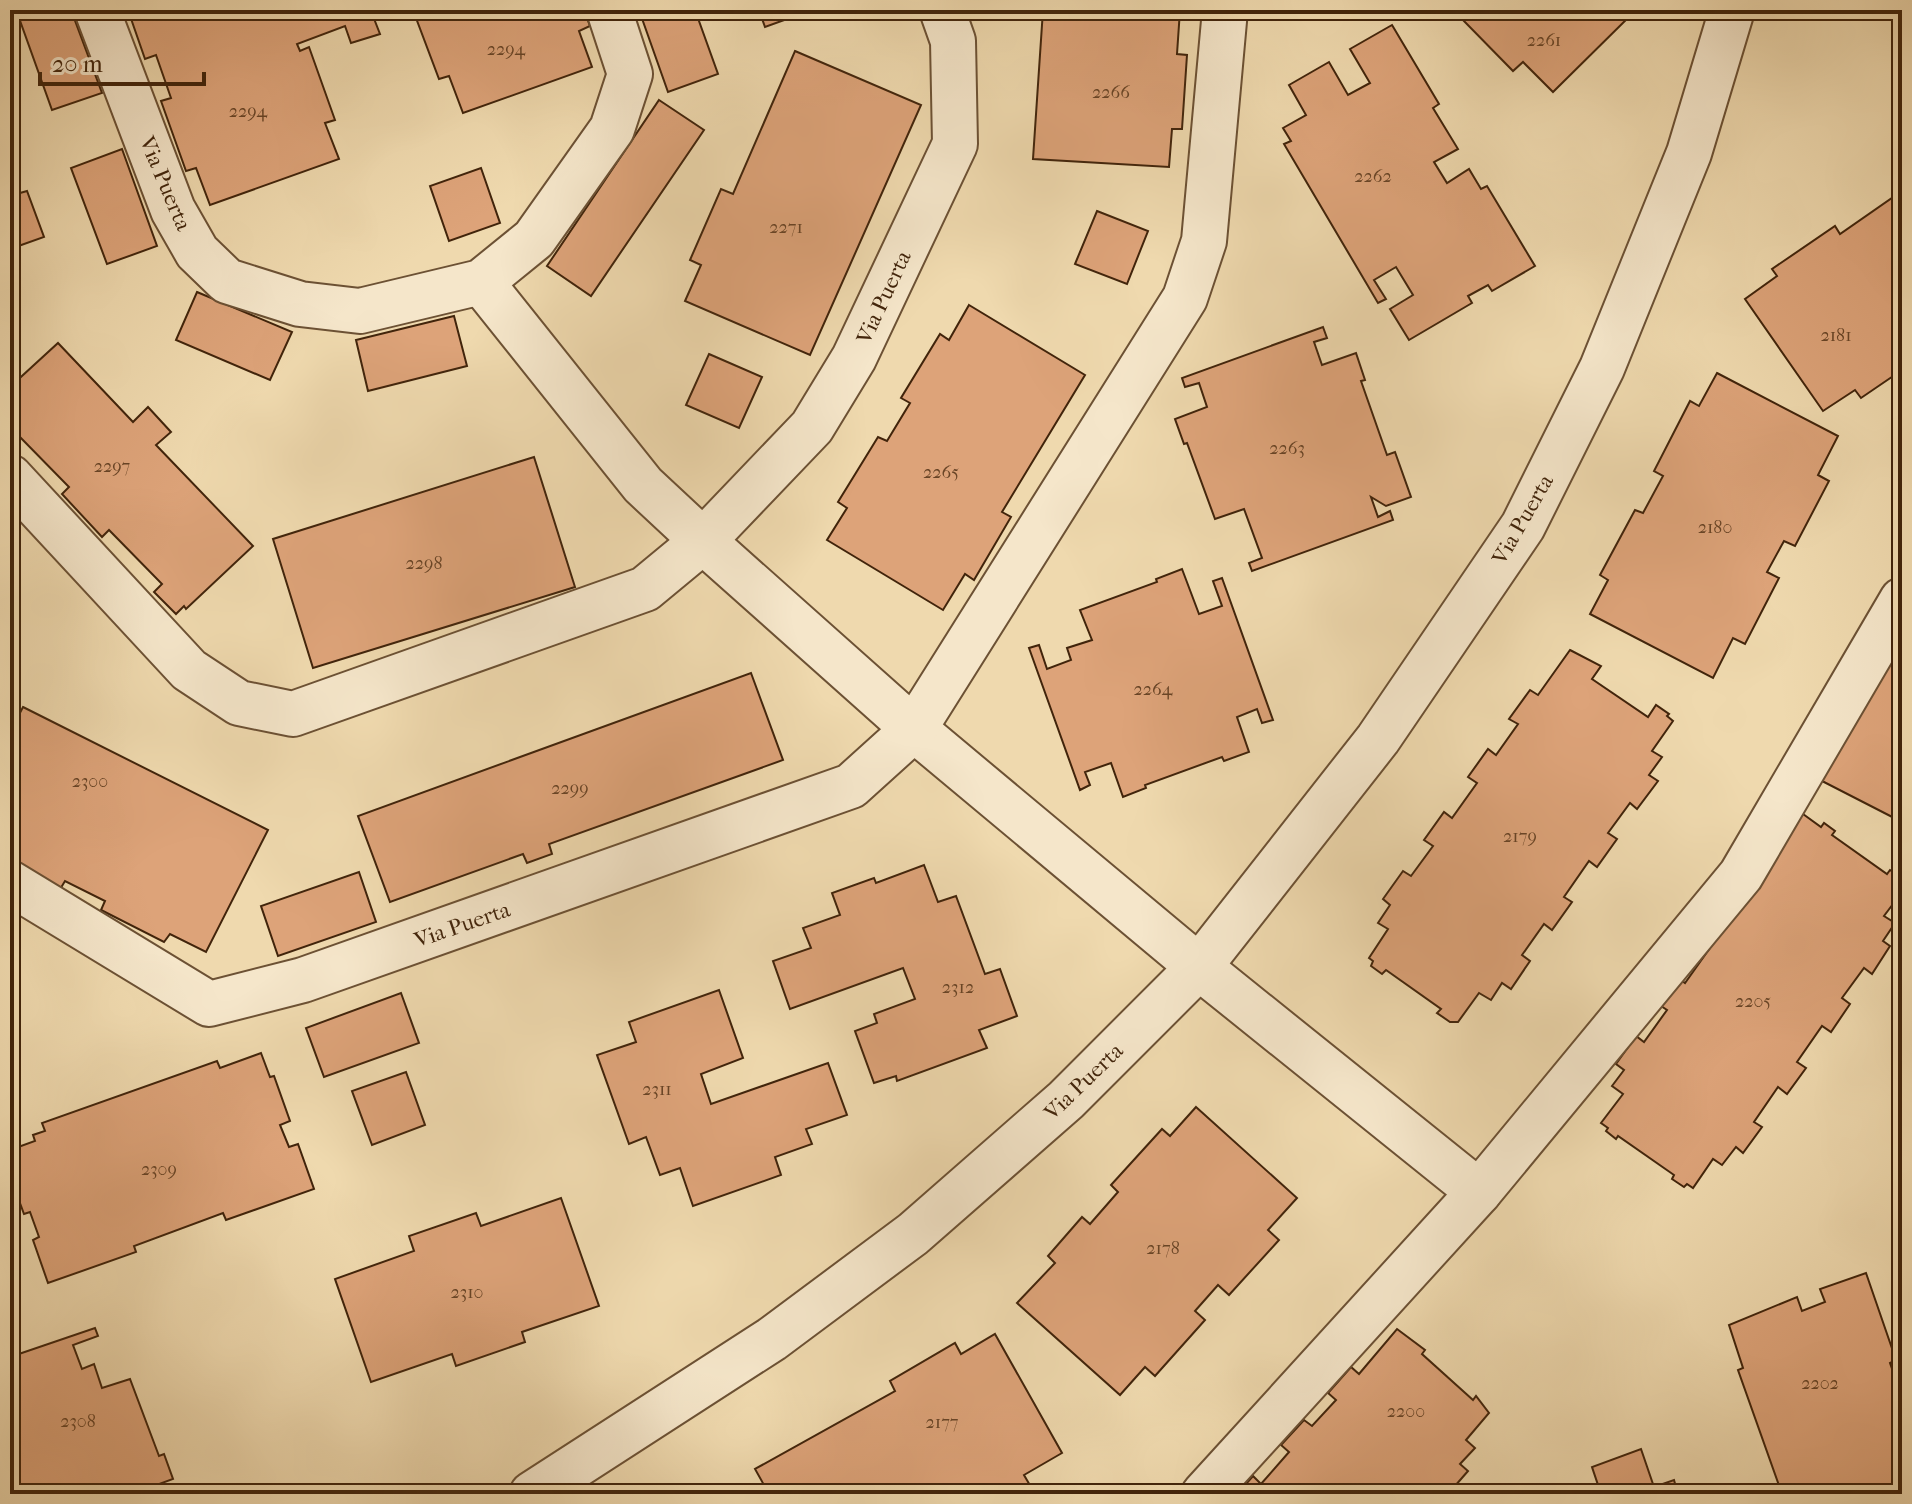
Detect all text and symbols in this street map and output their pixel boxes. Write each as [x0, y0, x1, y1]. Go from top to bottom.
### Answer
house number: 2261 [1527, 30, 1561, 51]
scale bar [40, 36, 204, 86]
house number: 2294 [487, 39, 526, 60]
text: 20 m [52, 50, 103, 78]
house number: 2266 [1092, 82, 1130, 103]
house number: 2294 [229, 101, 268, 122]
street label: Via Puerta [133, 132, 197, 235]
house number: 2262 [1354, 166, 1392, 187]
house number: 2271 [769, 217, 803, 238]
street label: Via Puerta [851, 246, 917, 349]
house number: 2181 [1820, 325, 1852, 346]
house number: 2263 [1269, 438, 1305, 459]
house number: 2297 [94, 456, 131, 477]
house number: 2265 [923, 462, 959, 483]
street label: Via Puerta [1486, 469, 1559, 570]
house number: 2180 [1698, 517, 1732, 538]
house number: 2298 [406, 553, 443, 574]
house number: 2264 [1134, 679, 1173, 700]
house number: 2300 [72, 771, 108, 792]
house number: 2299 [551, 778, 589, 799]
house number: 2179 [1503, 826, 1537, 847]
street label: Via Puerta [410, 896, 514, 954]
house number: 2312 [942, 977, 974, 998]
house number: 2205 [1735, 991, 1771, 1012]
street label: Via Puerta [1038, 1037, 1129, 1126]
house number: 2311 [642, 1079, 672, 1100]
house number: 2309 [141, 1159, 177, 1180]
house number: 2178 [1146, 1238, 1180, 1259]
house number: 2310 [451, 1282, 483, 1303]
house number: 2202 [1801, 1373, 1839, 1394]
house number: 2200 [1387, 1401, 1425, 1422]
house number: 2308 [60, 1411, 96, 1432]
house number: 2177 [925, 1412, 959, 1433]

